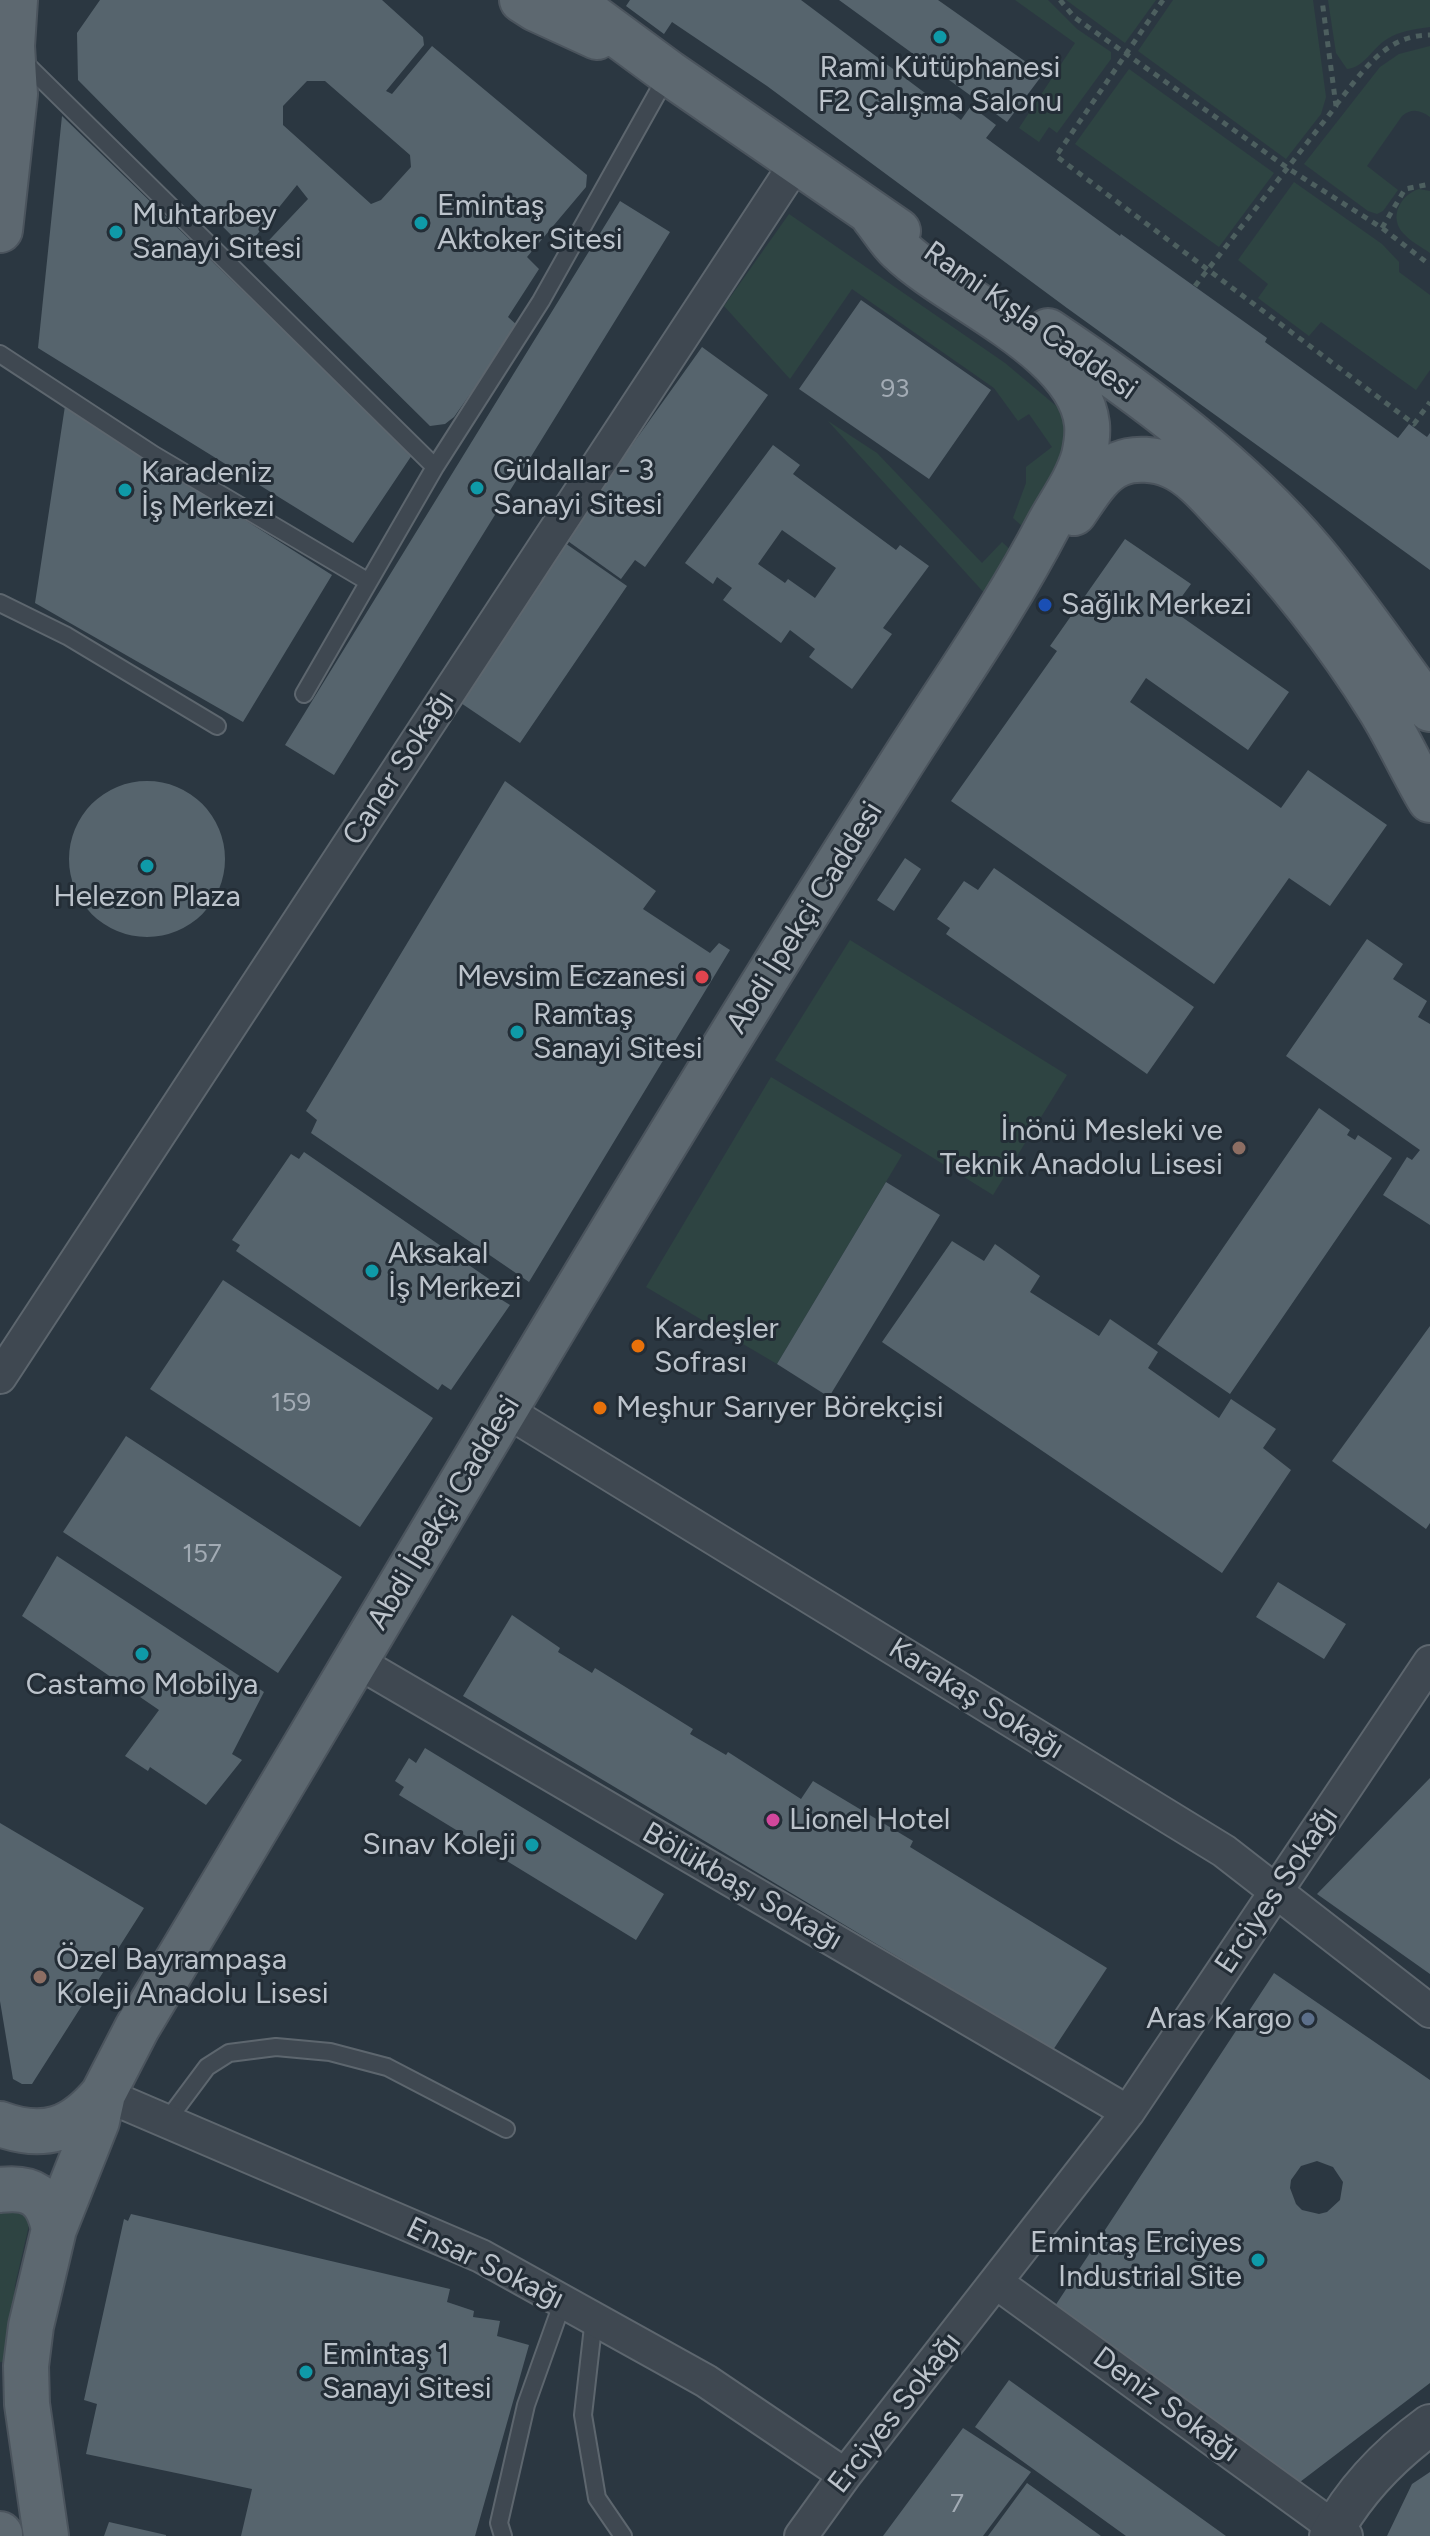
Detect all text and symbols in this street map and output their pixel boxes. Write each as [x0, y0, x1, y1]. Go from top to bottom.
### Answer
marker: Rami Kütüphanesi F2 Çalışma Salonu [931, 28, 949, 46]
place label: Rami Kütüphanesi F2 Çalışma Salonu [818, 50, 1062, 120]
place label: Emintaş Aktoker Sitesi [437, 188, 623, 258]
place label: Muhtarbey Sanayi Sitesi [132, 197, 302, 268]
marker: Emintaş Aktoker Sitesi [412, 214, 430, 232]
marker: Muhtarbey Sanayi Sitesi [107, 223, 125, 241]
street label: Rami Kışla Caddesi [916, 234, 1144, 408]
house number: 93 [881, 373, 909, 405]
place label: Güldallar - 3 Sanayi Sitesi [493, 453, 663, 524]
place label: Karadeniz İş Merkezi [141, 455, 275, 526]
marker: Güldallar - 3 Sanayi Sitesi [468, 479, 486, 497]
marker: Karadeniz İş Merkezi [116, 481, 134, 499]
place label: Sağlık Merkezi [1061, 587, 1252, 623]
marker: Sağlık Merkezi [1036, 596, 1054, 614]
street label: Caner Sokağı [336, 684, 462, 852]
street label: Abdi İpekçi Caddesi [719, 796, 891, 1040]
marker: Helezon Plaza [138, 857, 156, 875]
place label: Helezon Plaza [53, 879, 241, 915]
place label: Mevsim Eczanesi [457, 959, 686, 995]
marker: Mevsim Eczanesi [693, 968, 711, 986]
place label: Ramtaş Sanayi Sitesi [533, 997, 703, 1068]
marker: Ramtaş Sanayi Sitesi [508, 1023, 526, 1041]
place label: İnönü Mesleki ve Teknik Anadolu Lisesi [940, 1113, 1223, 1184]
marker: İnönü Mesleki ve Teknik Anadolu Lisesi [1230, 1139, 1248, 1157]
place label: Aksakal İş Merkezi [388, 1236, 522, 1306]
marker: Aksakal İş Merkezi [363, 1262, 381, 1280]
place label: Kardeşler Sofrası [654, 1311, 779, 1382]
marker: Kardeşler Sofrası [629, 1337, 647, 1355]
house number: 159 [271, 1387, 311, 1419]
street label: Abdi İpekçi Caddesi [360, 1390, 528, 1636]
place label: Meşhur Sarıyer Börekçisi [616, 1390, 944, 1426]
marker: Meşhur Sarıyer Börekçisi [591, 1399, 609, 1417]
house number: 157 [182, 1538, 222, 1570]
street label: Karakaş Sokağı [882, 1631, 1070, 1767]
marker: Castamo Mobilya [133, 1645, 151, 1663]
place label: Castamo Mobilya [26, 1667, 258, 1703]
street label: Erciyes Sokağı [1208, 1799, 1346, 1981]
place label: Lionel Hotel [789, 1802, 950, 1838]
marker: Lionel Hotel [764, 1811, 782, 1829]
street label: Bölükbaşı Sokağı [636, 1815, 848, 1959]
place label: Sınav Koleji [362, 1827, 516, 1863]
marker: Sınav Koleji [523, 1836, 541, 1854]
place label: Özel Bayrampaşa Koleji Anadolu Lisesi [56, 1942, 329, 2012]
marker: Özel Bayrampaşa Koleji Anadolu Lisesi [31, 1968, 49, 1986]
place label: Aras Kargo [1146, 2001, 1292, 2037]
marker: Aras Kargo [1299, 2010, 1317, 2028]
street label: Ensar Sokağı [400, 2210, 570, 2318]
place label: Emintaş Erciyes Industrial Site [1030, 2225, 1242, 2296]
marker: Emintaş Erciyes Industrial Site [1249, 2251, 1267, 2269]
street label: Erciyes Sokağı [821, 2325, 969, 2501]
place label: Emintaş 1 Sanayi Sitesi [322, 2337, 492, 2408]
street label: Deniz Sokağı [1086, 2340, 1246, 2470]
marker: Emintaş 1 Sanayi Sitesi [297, 2363, 315, 2381]
house number: 7 [950, 2488, 964, 2520]

